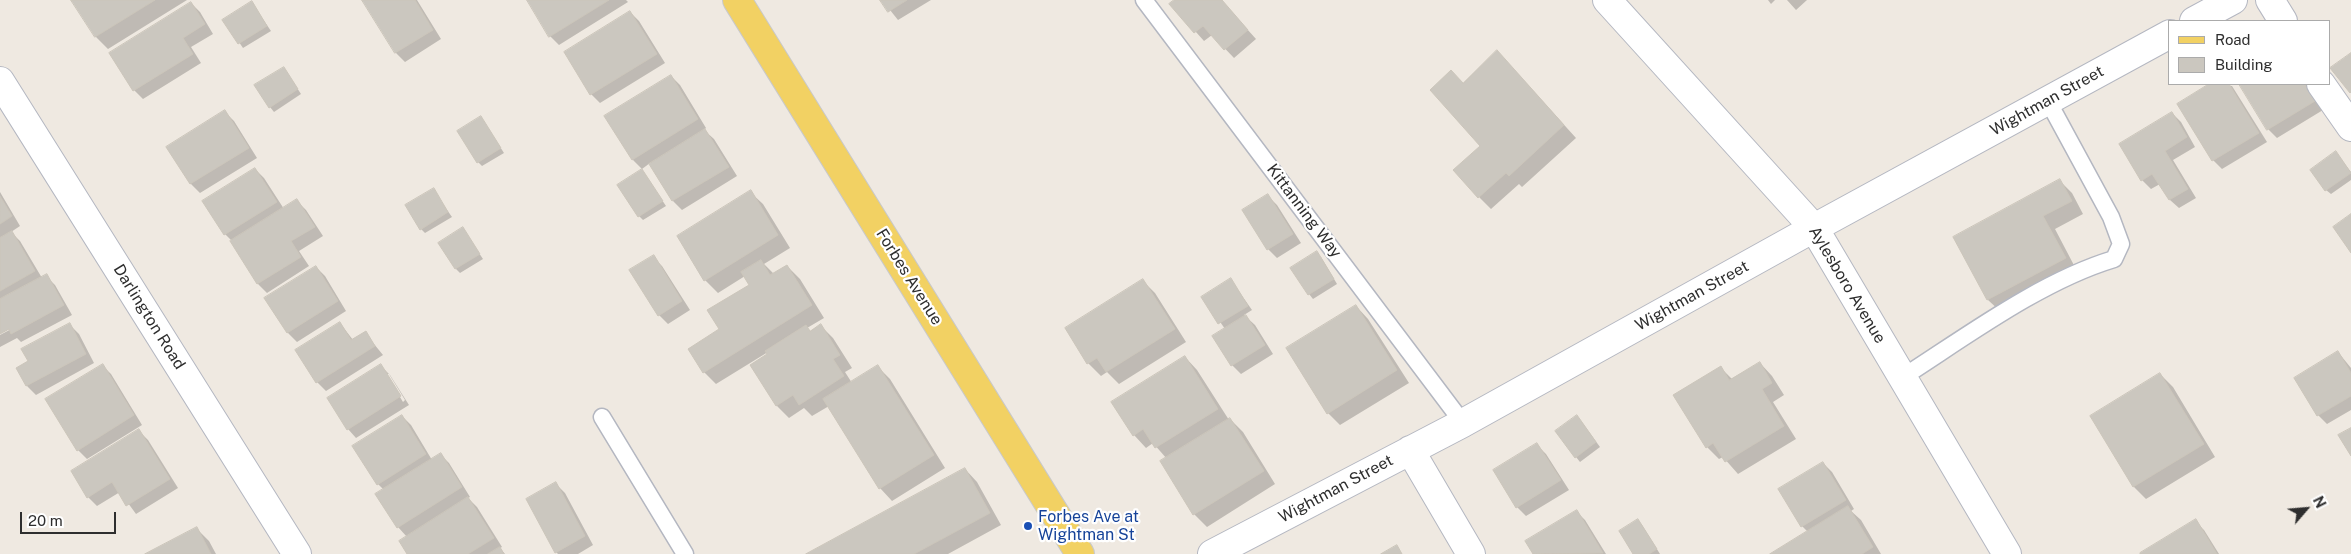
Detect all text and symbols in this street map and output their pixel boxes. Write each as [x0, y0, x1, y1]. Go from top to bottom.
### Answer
legend [2168, 20, 2331, 85]
text: Road [2215, 31, 2251, 48]
text: Building [2215, 56, 2273, 73]
street label: Wightman Street [1987, 62, 2107, 140]
street label: Kittanning Way [1262, 160, 1346, 262]
street label: Aylesboro Avenue [1804, 223, 1890, 347]
street label: Forbes Avenue [872, 225, 946, 329]
street label: Wightman Street [1632, 257, 1752, 335]
street label: Darlington Road [109, 261, 189, 373]
street label: Wightman Street [1276, 451, 1396, 527]
north arrow [2281, 484, 2331, 534]
text: N [2310, 494, 2329, 511]
scale bar [22, 502, 119, 534]
place label: Forbes Ave at Wightman St [1038, 507, 1139, 545]
text: 20 m [28, 512, 63, 529]
marker: Forbes Ave at Wightman St [1022, 520, 1034, 532]

